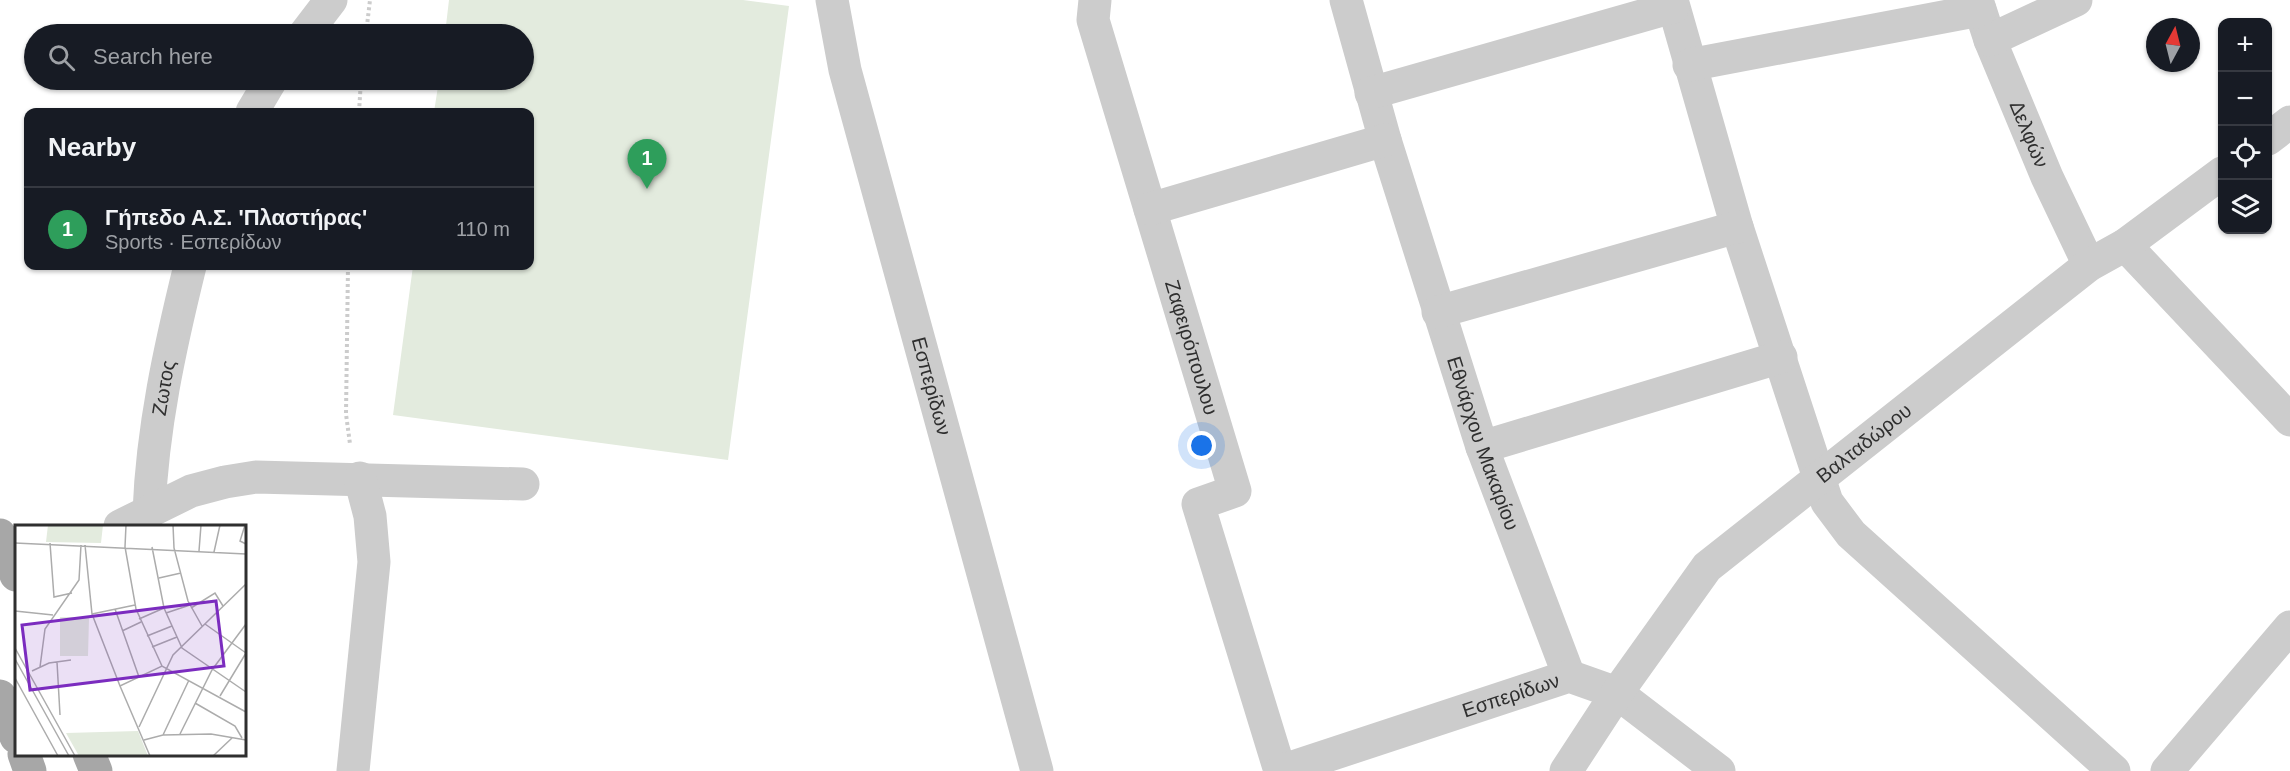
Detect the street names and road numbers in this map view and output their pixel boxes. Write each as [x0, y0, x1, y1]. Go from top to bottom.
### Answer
street label: Δελφών [2005, 97, 2053, 171]
street label: Ζαφειρόπουλου [1161, 277, 1222, 417]
street label: Εσπερίδων [908, 335, 956, 438]
street label: Εθνάρχου Μακαρίου [1443, 354, 1524, 533]
street label: Ζωτος [148, 358, 179, 417]
street label: Βαλταδώρου [1812, 399, 1916, 487]
street label: Εσπερίδων [1459, 669, 1562, 721]

